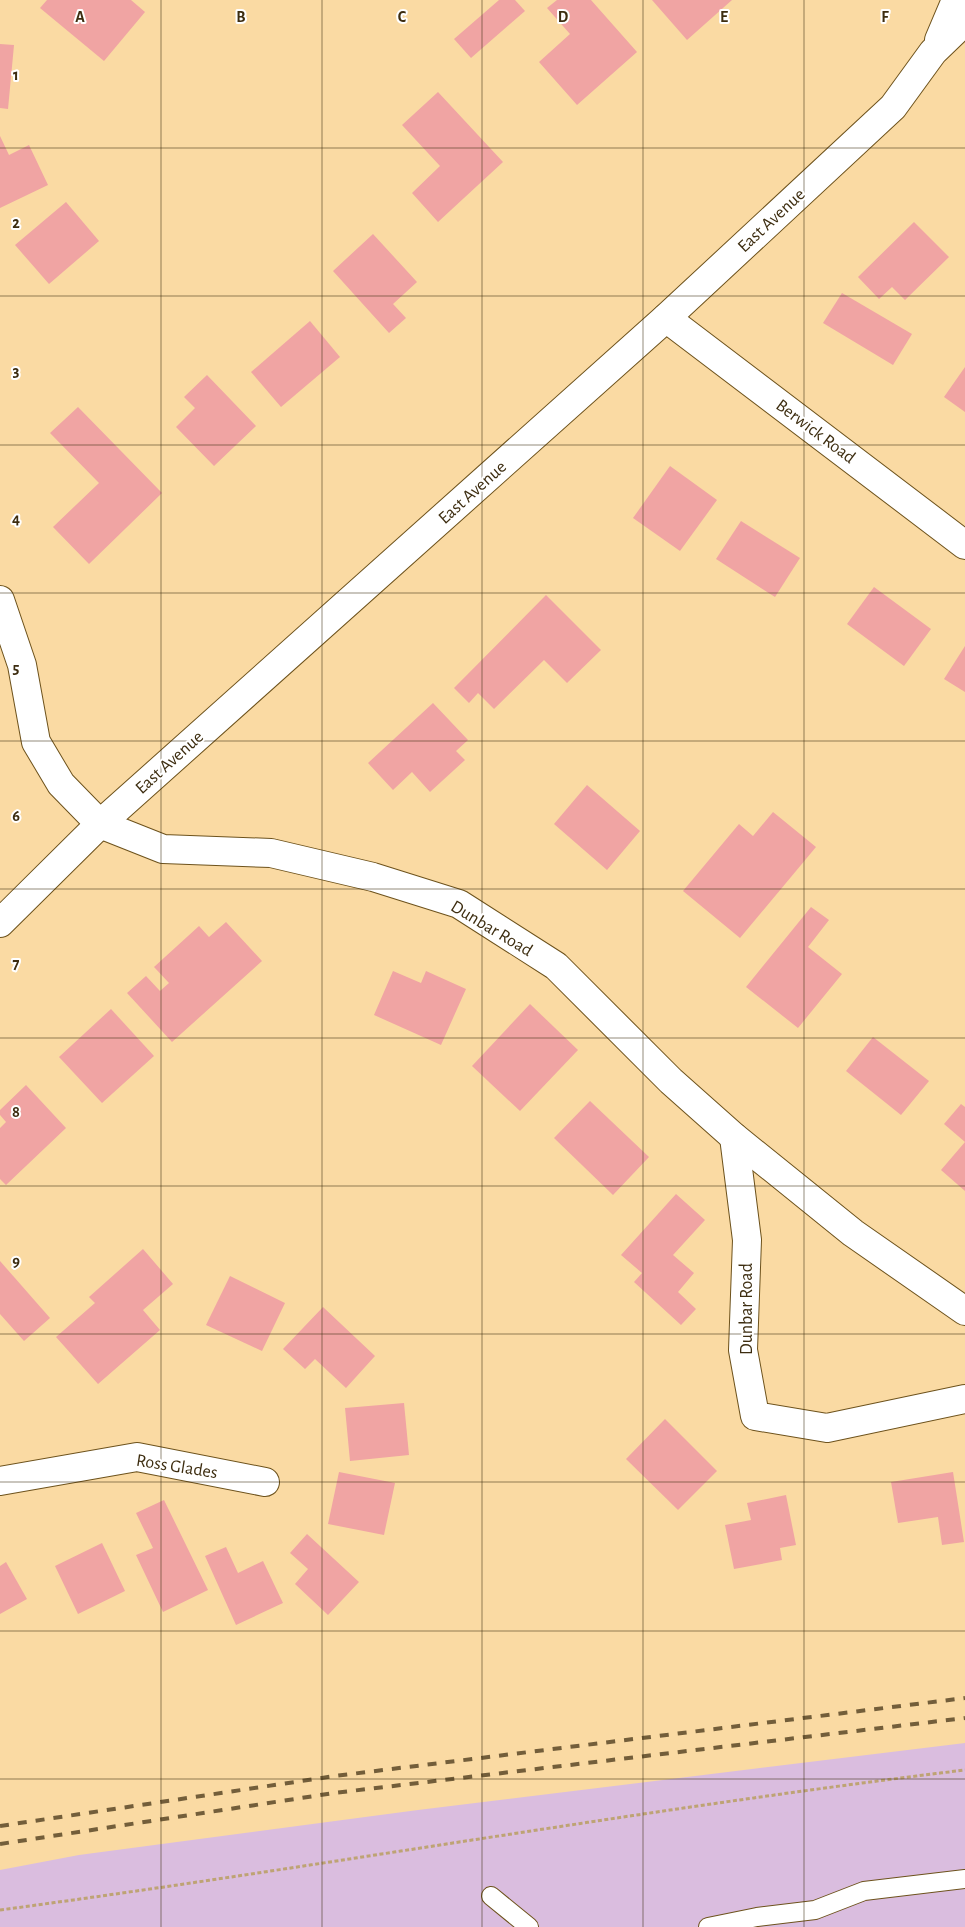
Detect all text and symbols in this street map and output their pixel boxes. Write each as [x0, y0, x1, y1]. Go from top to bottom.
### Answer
text: A [75, 9, 85, 25]
text: B [236, 9, 246, 25]
text: C [398, 9, 407, 25]
text: D [558, 9, 569, 25]
text: E [720, 9, 728, 25]
text: F [881, 9, 889, 25]
text: 1 [13, 67, 19, 83]
street label: East Avenue [735, 185, 809, 256]
text: 2 [12, 215, 20, 231]
text: 3 [13, 363, 20, 379]
street label: Berwick Road [772, 396, 858, 467]
street label: East Avenue [435, 458, 510, 528]
text: 4 [12, 511, 20, 527]
text: 5 [13, 660, 20, 676]
street label: East Avenue [132, 728, 207, 798]
text: 6 [12, 808, 20, 824]
street label: Dunbar Road [447, 897, 536, 960]
text: 7 [13, 956, 20, 972]
text: 8 [12, 1104, 20, 1120]
text: 9 [12, 1253, 20, 1269]
street label: Dunbar Road [738, 1263, 756, 1355]
street label: Ross Glades [135, 1452, 219, 1482]

